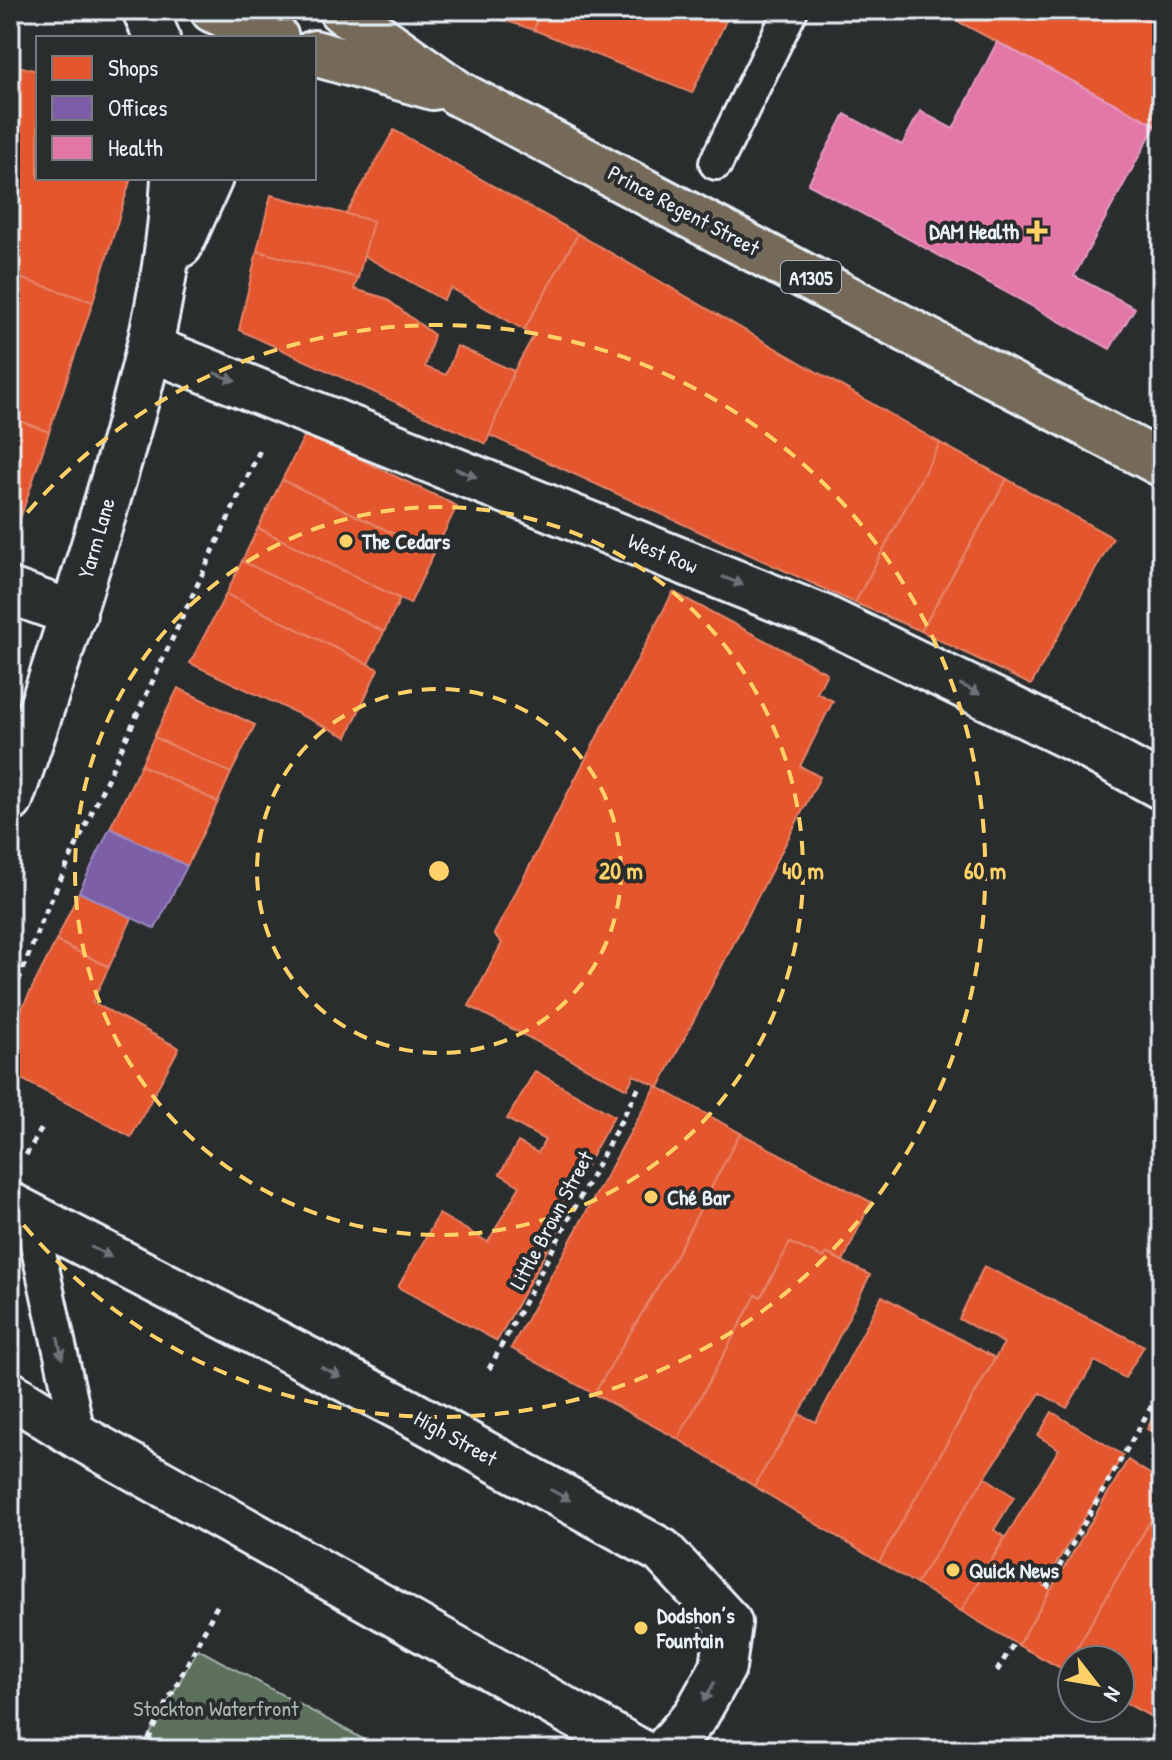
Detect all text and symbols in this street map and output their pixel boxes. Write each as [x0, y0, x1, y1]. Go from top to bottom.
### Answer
legend [36, 36, 316, 180]
text: Shops [108, 51, 158, 83]
text: Offices [108, 91, 167, 123]
text: Health [108, 131, 163, 163]
street label: Prince Regent Street [603, 157, 765, 263]
place label: DAM Health [929, 216, 1020, 246]
marker: DAM Health [1026, 220, 1048, 242]
road number: A1305 [781, 261, 841, 293]
one-way arrow [213, 371, 237, 384]
one-way arrow [454, 467, 478, 480]
street label: Yarm Lane [70, 494, 122, 582]
place label: The Cedars [361, 526, 451, 556]
street label: West Row [624, 526, 702, 580]
marker: The Cedars [337, 532, 355, 550]
one-way arrow [721, 575, 745, 588]
one-way arrow [958, 682, 981, 695]
text: 20 m [599, 854, 643, 886]
text: 40 m [782, 854, 824, 886]
text: 60 m [964, 854, 1006, 886]
centre of rings [425, 857, 453, 885]
street label: Little Brown Street [502, 1145, 600, 1295]
place label: Ché Bar [667, 1182, 731, 1212]
marker: Ché Bar [642, 1188, 660, 1206]
one-way arrow [89, 1246, 112, 1259]
one-way arrow [54, 1335, 67, 1360]
one-way arrow [320, 1365, 343, 1378]
street label: High Street [409, 1403, 503, 1473]
one-way arrow [549, 1488, 572, 1502]
place label: Quick News [969, 1555, 1060, 1585]
marker: Quick News [944, 1561, 962, 1579]
place label: Dodshon’s Fountain [656, 1600, 735, 1655]
marker: Dodshon’s Fountain [632, 1619, 650, 1637]
north arrow [1056, 1644, 1136, 1724]
one-way arrow [702, 1681, 716, 1703]
text: N [1097, 1682, 1129, 1707]
park label: Stockton Waterfront [133, 1693, 299, 1723]

